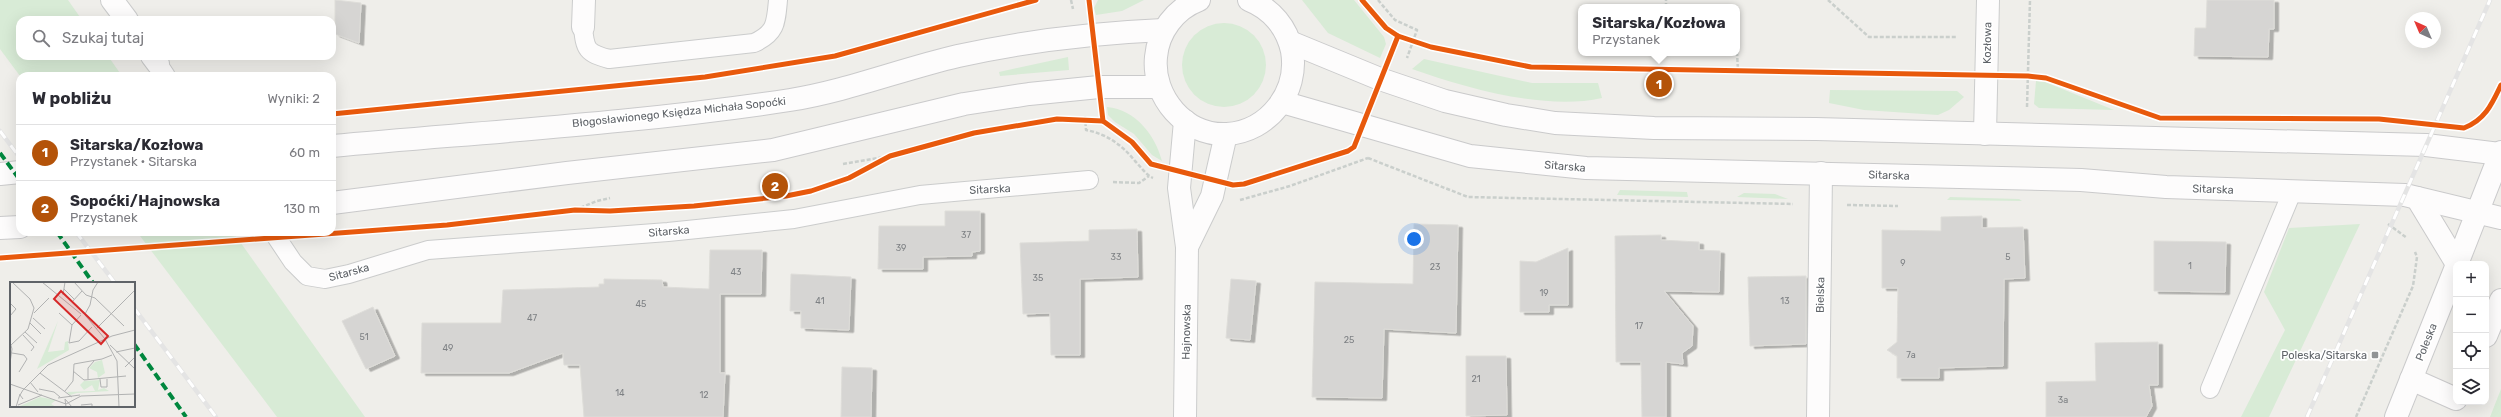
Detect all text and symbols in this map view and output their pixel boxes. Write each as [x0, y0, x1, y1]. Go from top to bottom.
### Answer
popup [1578, 4, 1740, 56]
north arrow [2405, 12, 2441, 48]
text: Sitarska/Kozłowa [1592, 14, 1726, 32]
search box [16, 16, 336, 60]
street label: Kozłowa [1981, 22, 1994, 64]
icon: search [30, 27, 52, 49]
text: Szukaj tutaj [62, 29, 144, 47]
text: Przystanek [1592, 32, 1660, 47]
pin: 1 [1646, 69, 1672, 99]
text: W pobliżu [32, 88, 111, 108]
text: Wyniki: 2 [267, 91, 320, 106]
street label: Błogosławionego Księdza Michała Sopoćki [572, 95, 787, 130]
text: Sitarska/Kozłowa [70, 136, 203, 154]
text: 1 [42, 145, 48, 160]
text: 60 m [289, 145, 320, 160]
text: Przystanek · Sitarska [70, 154, 197, 169]
street label: Sitarska [1544, 158, 1586, 175]
street label: Sitarska [1868, 168, 1910, 183]
pin: 2 [762, 171, 788, 201]
street label: Sitarska [969, 182, 1011, 197]
street label: Sitarska [2192, 182, 2234, 197]
text: Sopoćki/Hajnowska [70, 192, 220, 210]
text: 2 [41, 201, 49, 216]
text: 130 m [284, 201, 320, 216]
text: Przystanek [70, 210, 138, 225]
street label: Sitarska [648, 223, 690, 240]
your location [1404, 229, 1424, 249]
house number: 37 [961, 230, 971, 240]
house number: 39 [896, 243, 906, 253]
house number: 33 [1111, 252, 1121, 262]
house number: 5 [2005, 252, 2011, 262]
house number: 9 [1900, 258, 1906, 268]
street label: Sitarska [327, 261, 371, 284]
house number: 1 [2188, 261, 2192, 271]
map controls [2453, 261, 2489, 405]
button: + [2453, 261, 2489, 297]
house number: 23 [1430, 262, 1440, 272]
house number: 43 [731, 267, 742, 277]
house number: 35 [1033, 273, 1043, 283]
street label: Bielska [1814, 277, 1827, 313]
inset map [10, 282, 135, 407]
house number: 19 [1539, 288, 1549, 298]
house number: 41 [815, 296, 825, 306]
house number: 13 [1780, 296, 1790, 306]
button: − [2453, 297, 2489, 333]
house number: 45 [636, 299, 646, 309]
street label: Hajnowska [1180, 304, 1193, 360]
house number: 47 [527, 313, 537, 323]
house number: 17 [1635, 321, 1644, 331]
street label: Poleska [2413, 321, 2440, 363]
house number: 51 [359, 332, 369, 342]
button: locate [2453, 333, 2489, 369]
house number: 25 [1344, 335, 1354, 345]
house number: 49 [443, 343, 453, 353]
place label: Poleska/Sitarska [2281, 349, 2367, 362]
house number: 7a [1906, 350, 1916, 360]
marker: Poleska/Sitarska [2370, 350, 2380, 360]
button: layers [2453, 369, 2489, 405]
house number: 21 [1471, 374, 1481, 384]
house number: 14 [615, 388, 625, 398]
house number: 12 [699, 390, 709, 400]
house number: 3a [2058, 395, 2068, 405]

